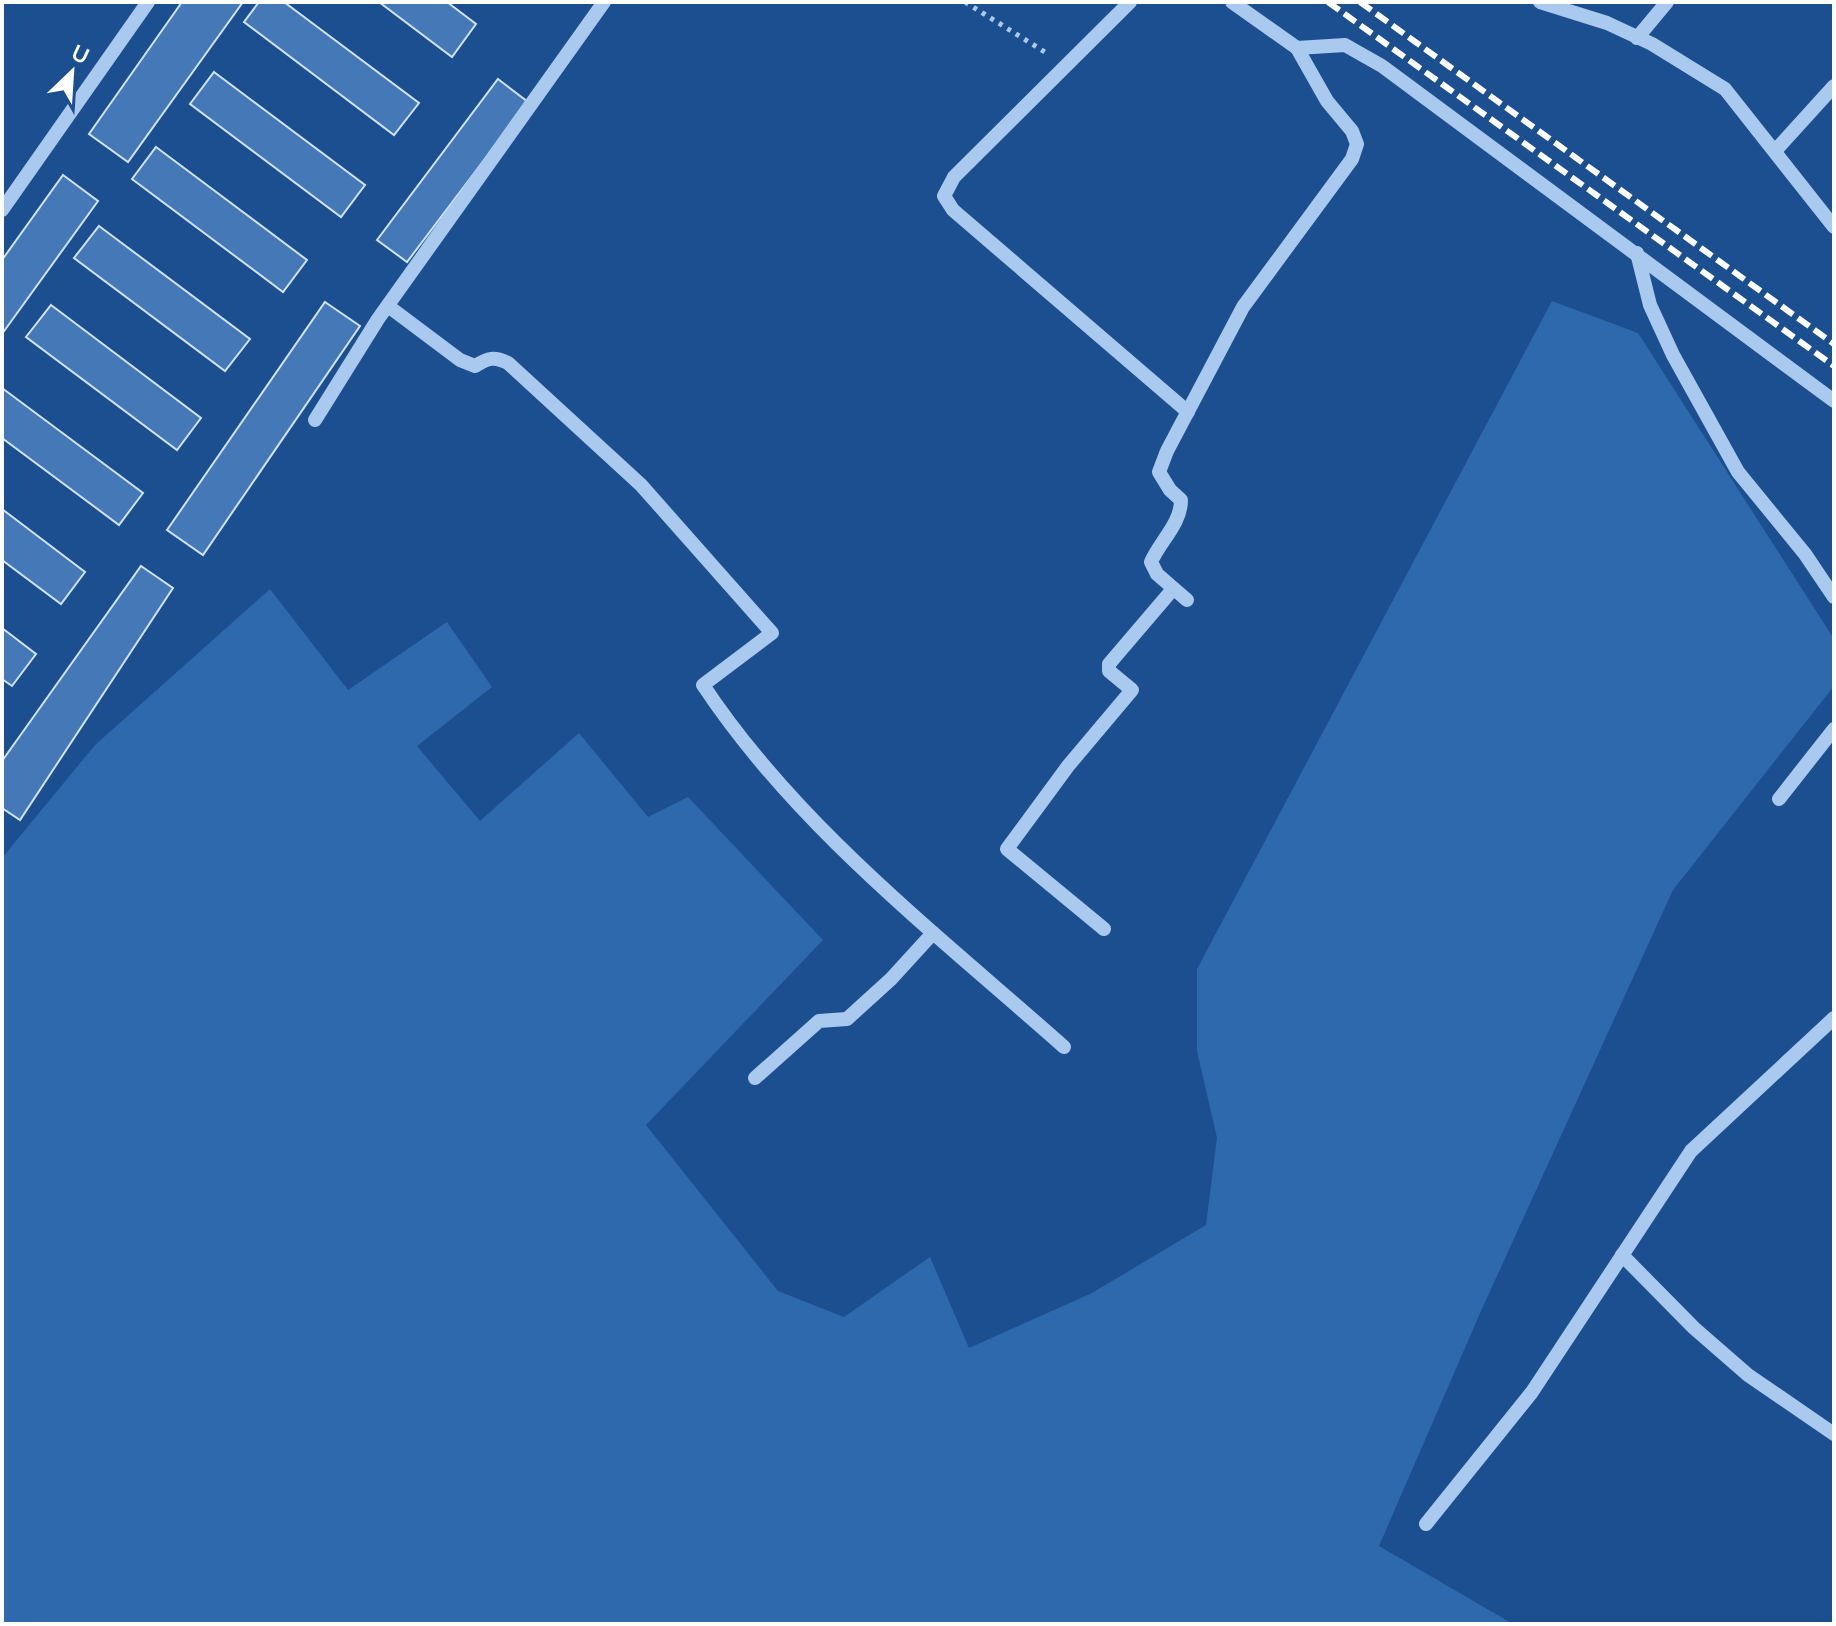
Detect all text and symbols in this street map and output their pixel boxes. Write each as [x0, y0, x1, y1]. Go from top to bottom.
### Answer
north arrow [32, 32, 112, 112]
text: U [67, 38, 94, 70]

